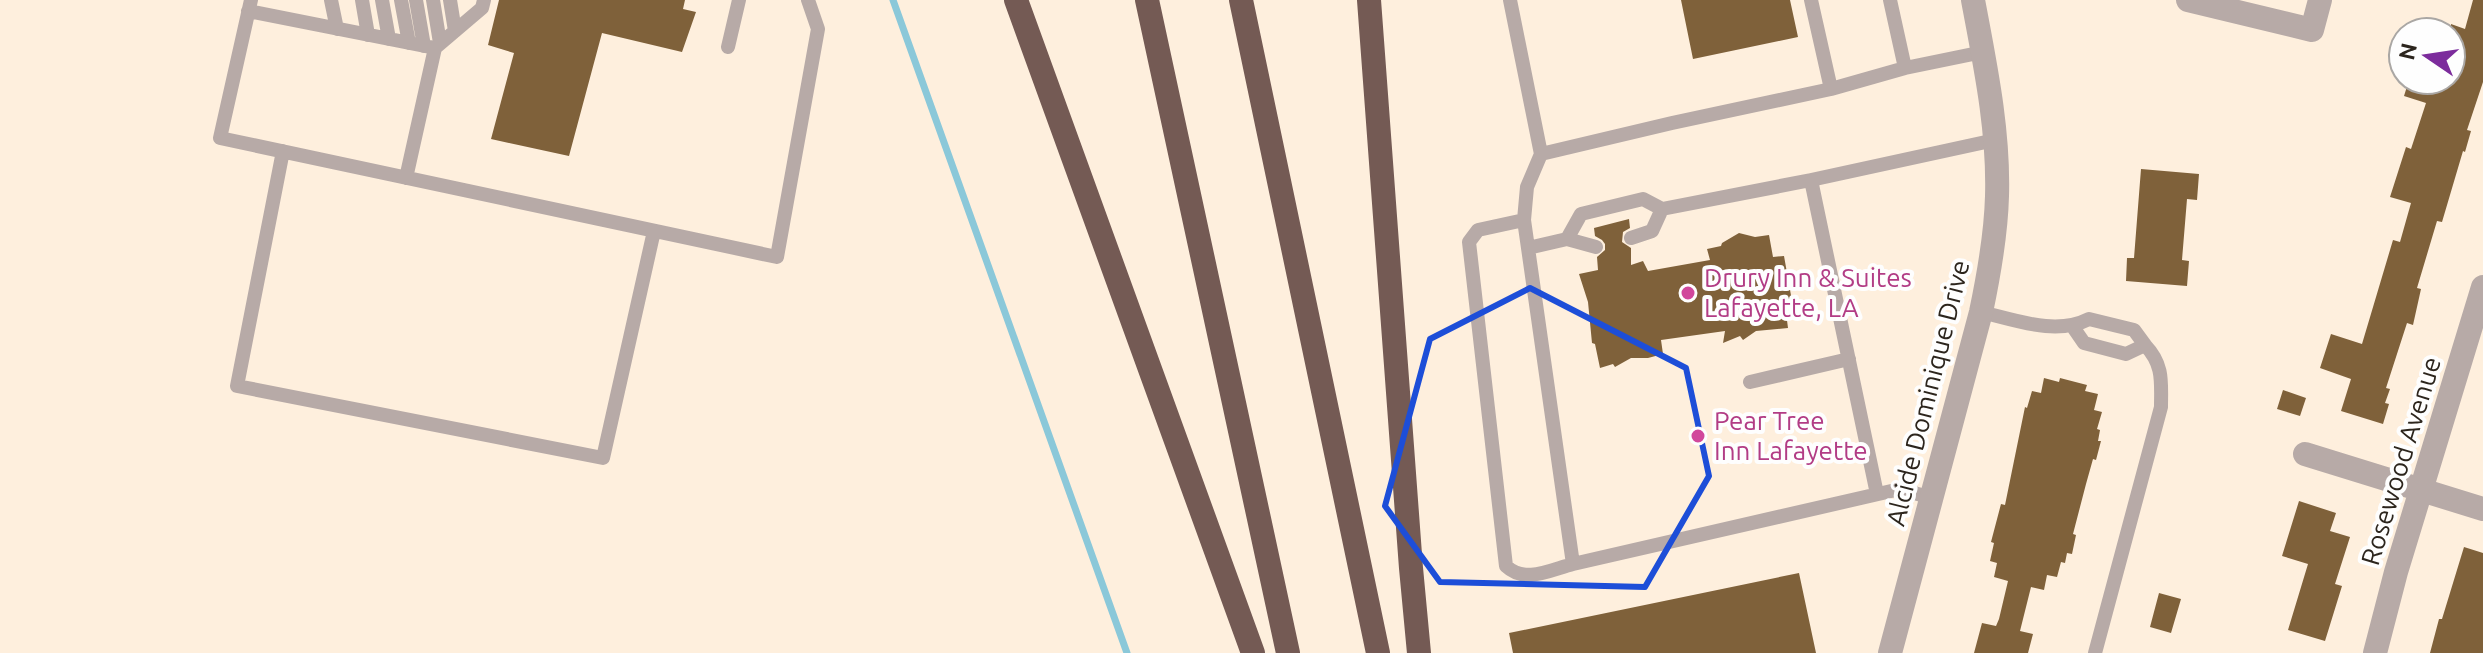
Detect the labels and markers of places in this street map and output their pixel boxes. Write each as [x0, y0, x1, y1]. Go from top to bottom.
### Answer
place label: Drury Inn & Suites Lafayette, LA [1704, 263, 1912, 322]
marker: Drury Inn & Suites Lafayette, LA [1679, 284, 1697, 302]
place label: Pear Tree Inn Lafayette [1714, 406, 1868, 465]
marker: Pear Tree Inn Lafayette [1689, 427, 1707, 445]

